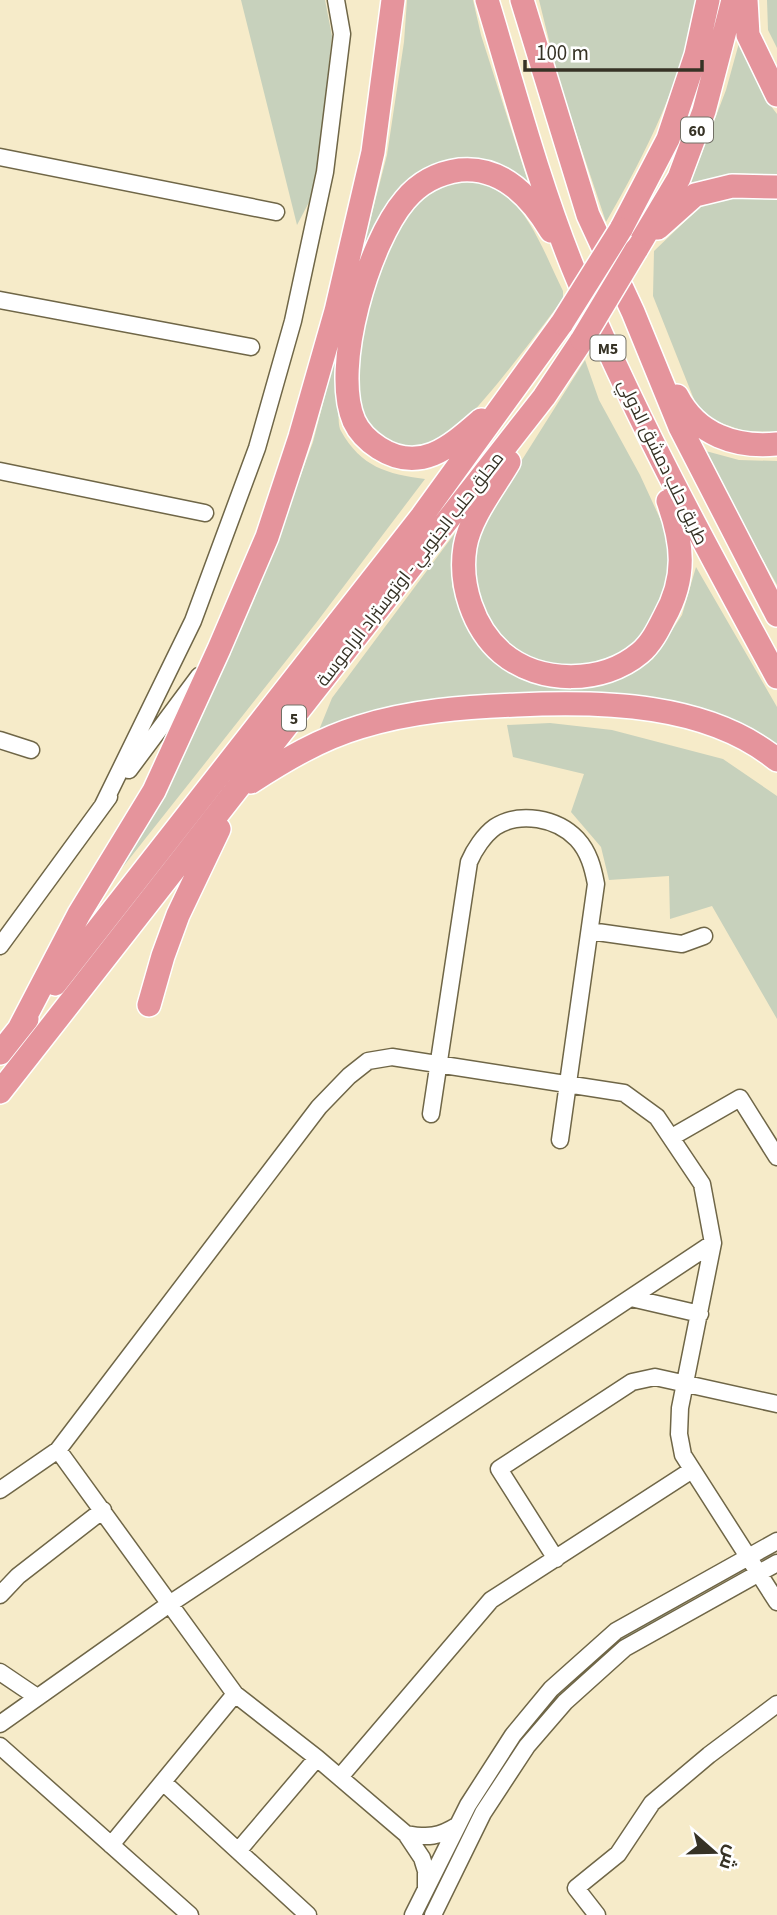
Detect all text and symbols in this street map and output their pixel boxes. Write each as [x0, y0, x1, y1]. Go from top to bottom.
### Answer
scale bar [525, 28, 702, 72]
text: 100 m [536, 38, 589, 68]
road number: 60 [681, 118, 713, 142]
road number: M5 [590, 336, 626, 360]
street label: طريق حلب دمشق الدولي [611, 375, 714, 550]
street label: محلق حلب الجنوبي - اوتوستراد الراموسة [311, 447, 511, 692]
road number: 5 [282, 706, 306, 730]
north arrow [679, 1817, 749, 1887]
text: ش [712, 1841, 745, 1873]

